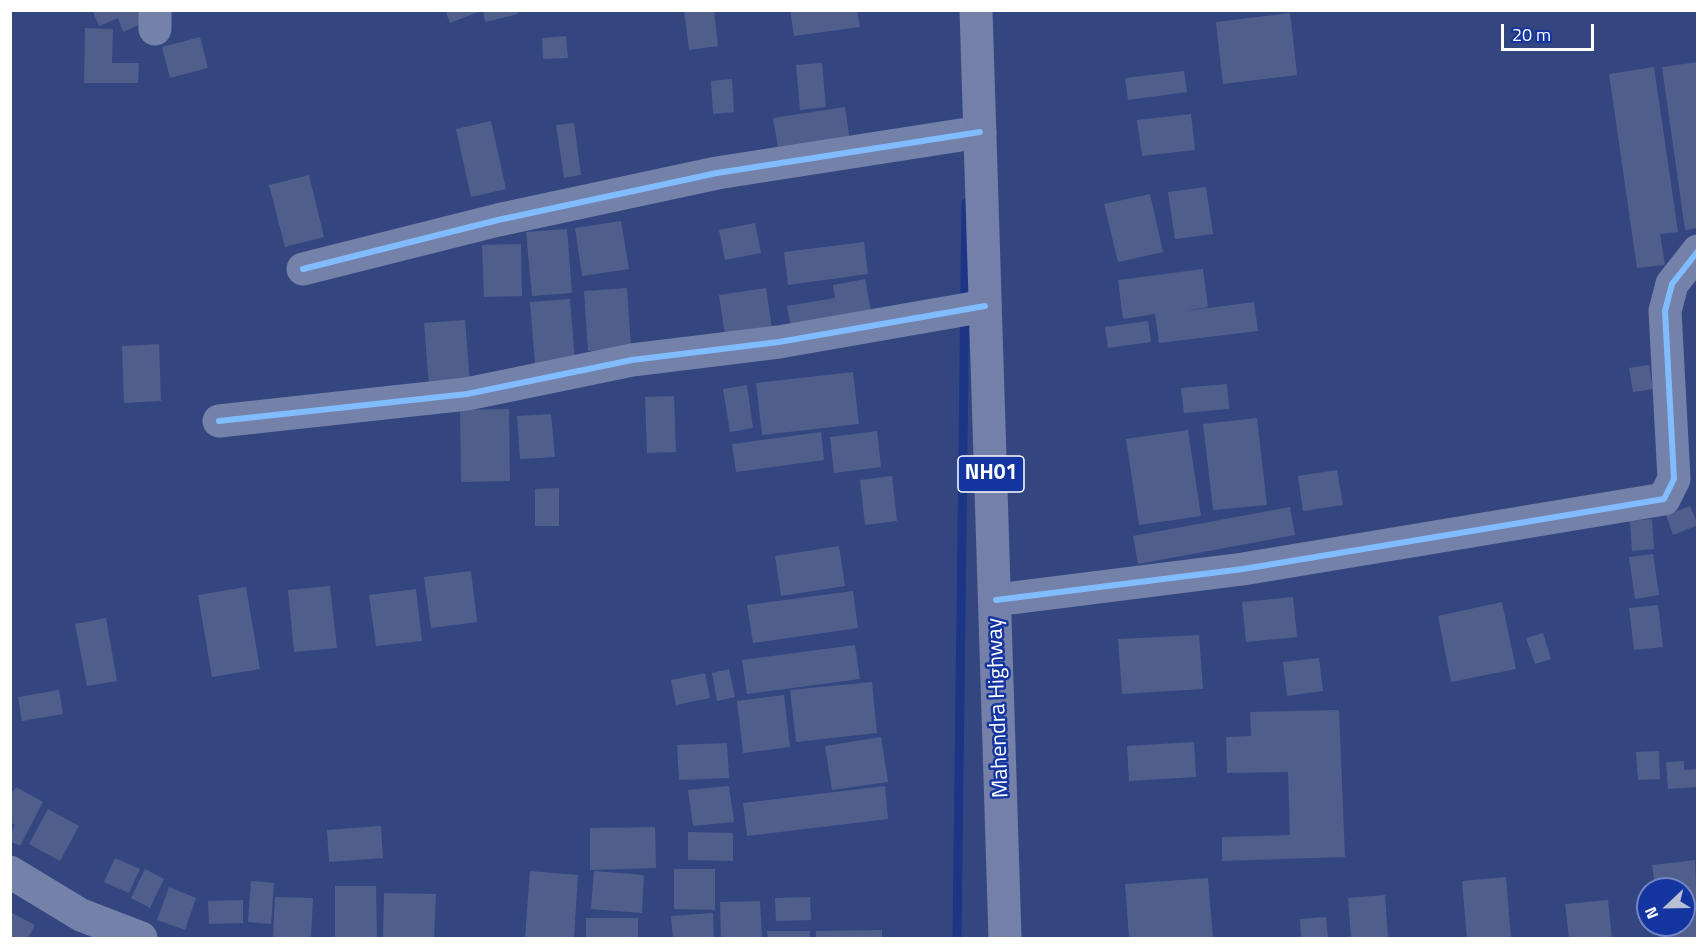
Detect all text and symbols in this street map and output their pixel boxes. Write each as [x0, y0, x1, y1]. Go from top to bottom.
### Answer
scale bar [1504, 12, 1597, 50]
text: 20 m [1512, 21, 1551, 48]
road number: NH01 [958, 456, 1024, 492]
street label: Mahendra Highway [983, 617, 1015, 799]
north arrow [1636, 877, 1696, 937]
text: N [1638, 903, 1664, 923]

